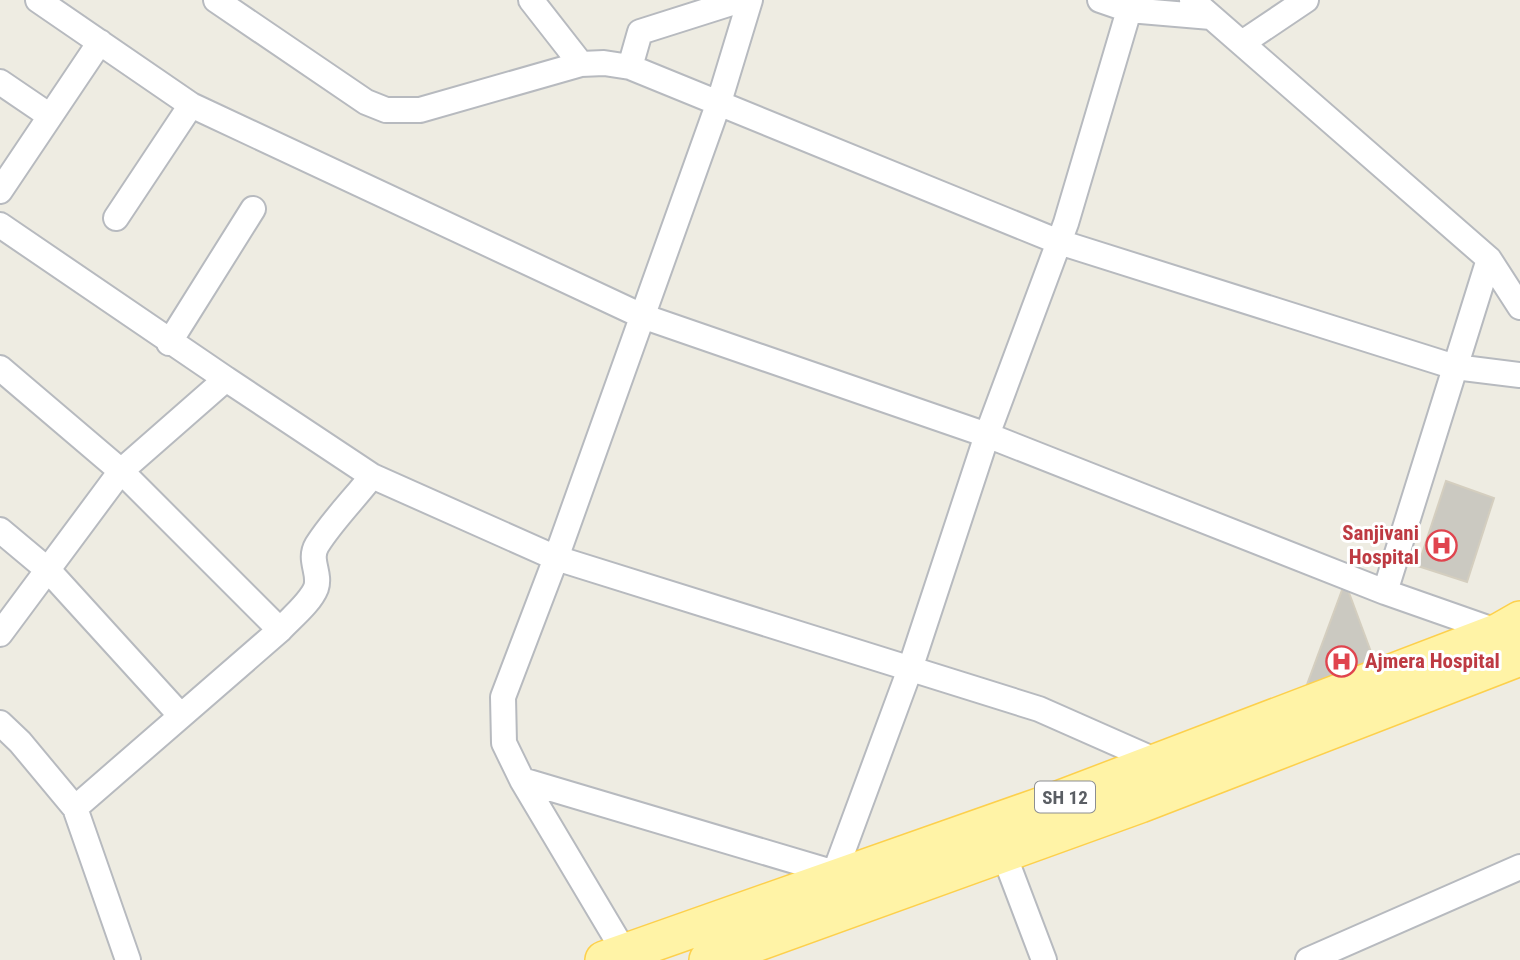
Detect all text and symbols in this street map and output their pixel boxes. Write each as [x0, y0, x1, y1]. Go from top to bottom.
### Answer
place label: Sanjivani Hospital [1342, 521, 1419, 569]
hospital icon: Sanjivani Hospital [1425, 528, 1459, 562]
hospital icon: Ajmera Hospital [1325, 644, 1359, 678]
place label: Ajmera Hospital [1365, 649, 1500, 673]
road number: SH 12 [1035, 782, 1095, 812]

